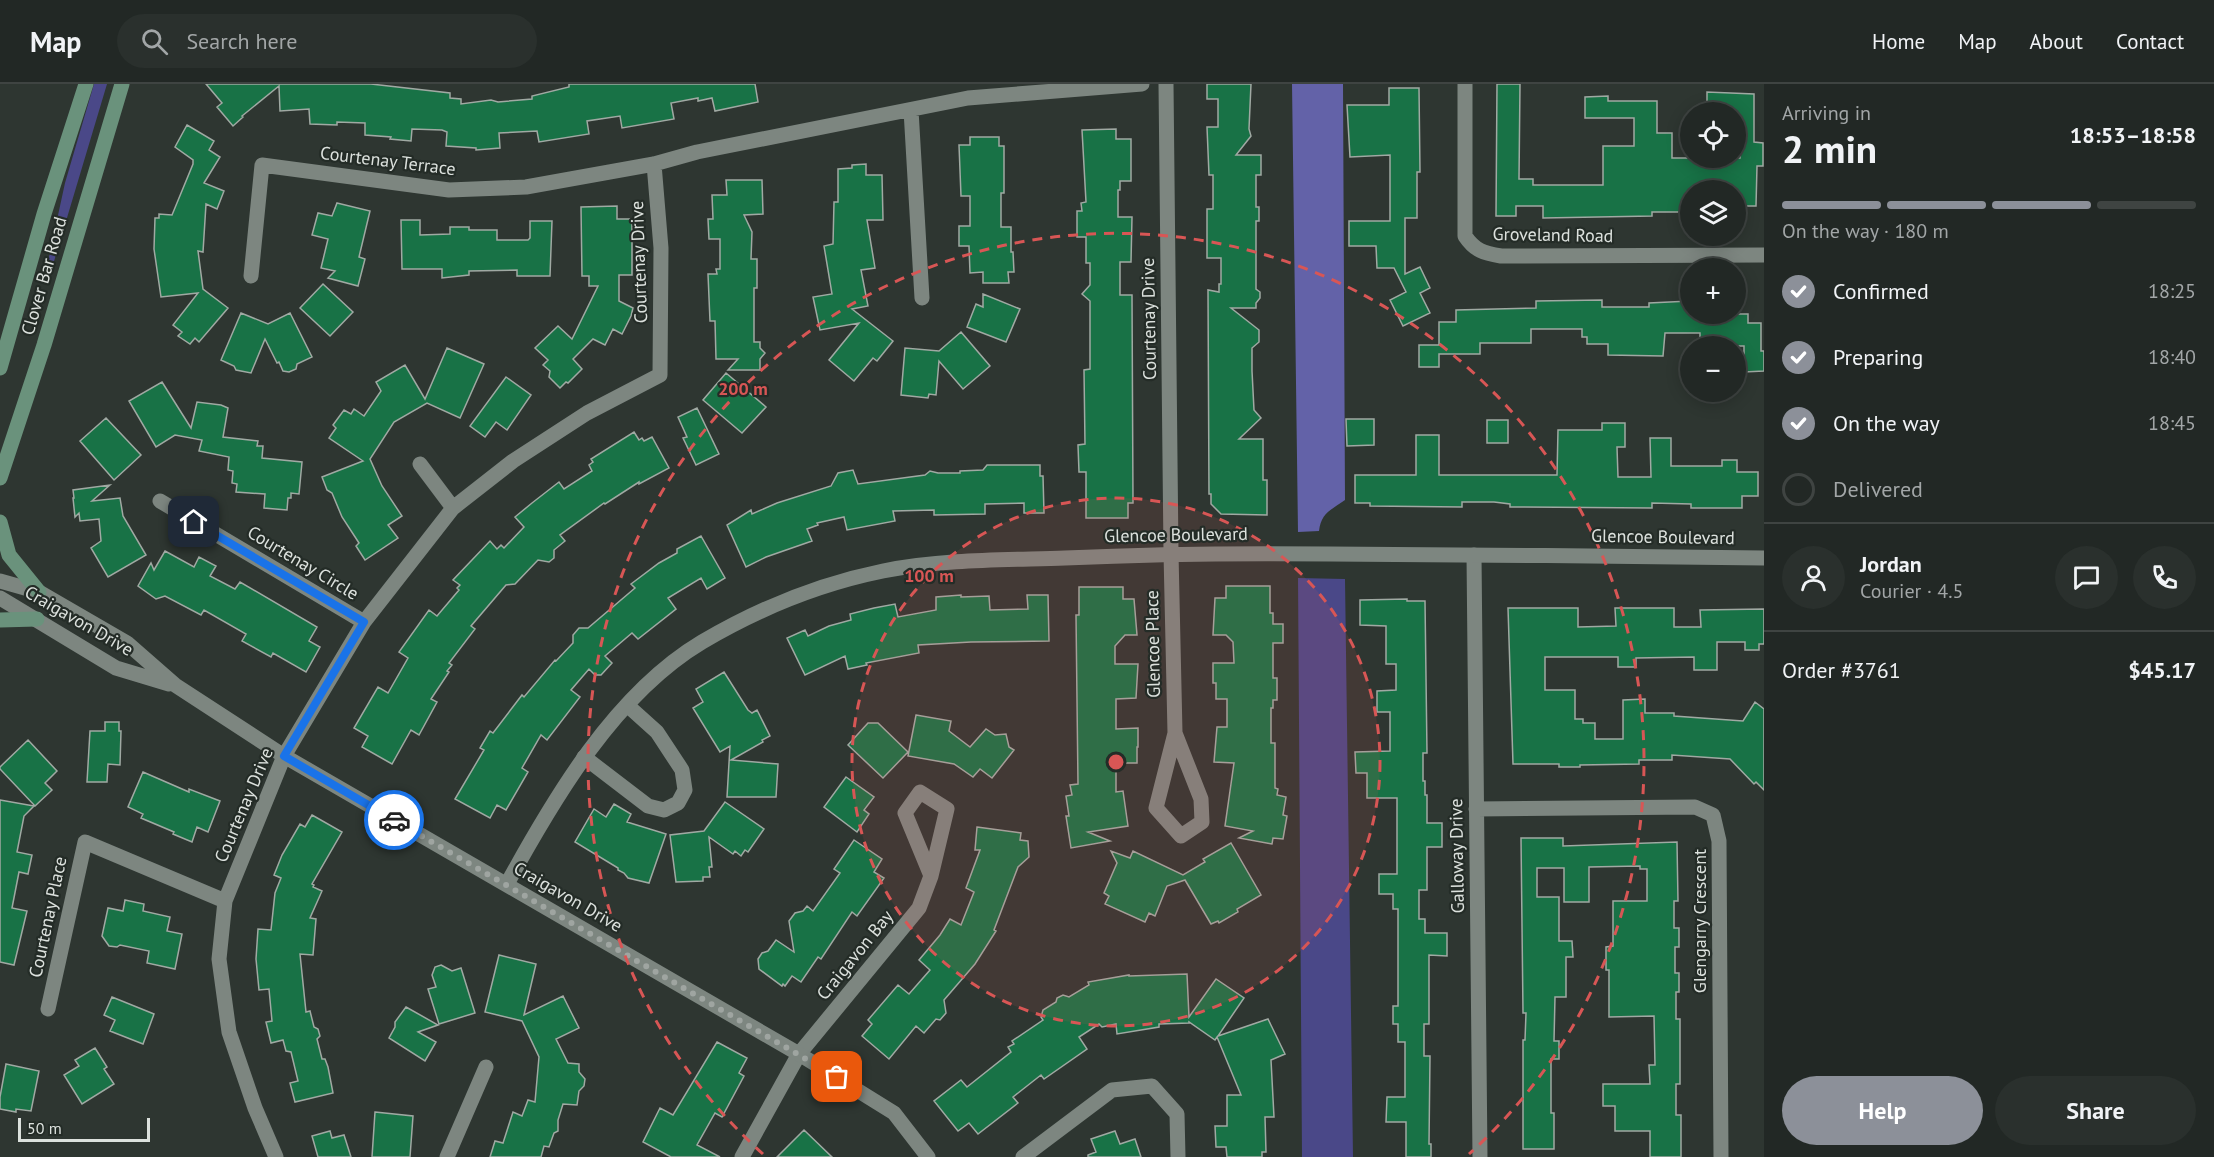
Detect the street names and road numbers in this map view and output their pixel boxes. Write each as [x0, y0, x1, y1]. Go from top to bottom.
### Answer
street label: Courtenay Terrace [319, 141, 457, 180]
street label: Courtenay Drive [625, 200, 652, 324]
street label: Clover Bar Road [16, 214, 71, 338]
street label: Groveland Road [1492, 222, 1614, 247]
street label: Courtenay Drive [1136, 258, 1161, 380]
street label: Courtenay Circle [243, 520, 363, 605]
street label: Glencoe Boulevard [1104, 522, 1248, 547]
street label: Glencoe Boulevard [1591, 524, 1735, 549]
street label: Craigavon Drive [21, 580, 138, 661]
street label: Glencoe Place [1140, 590, 1165, 698]
street label: Courtenay Drive [209, 744, 278, 866]
street label: Galloway Drive [1444, 798, 1469, 914]
street label: Glengarry Crescent [1688, 849, 1711, 993]
street label: Courtenay Place [23, 854, 72, 980]
street label: Craigavon Drive [510, 856, 627, 937]
street label: Craigavon Bay [811, 905, 898, 1004]

